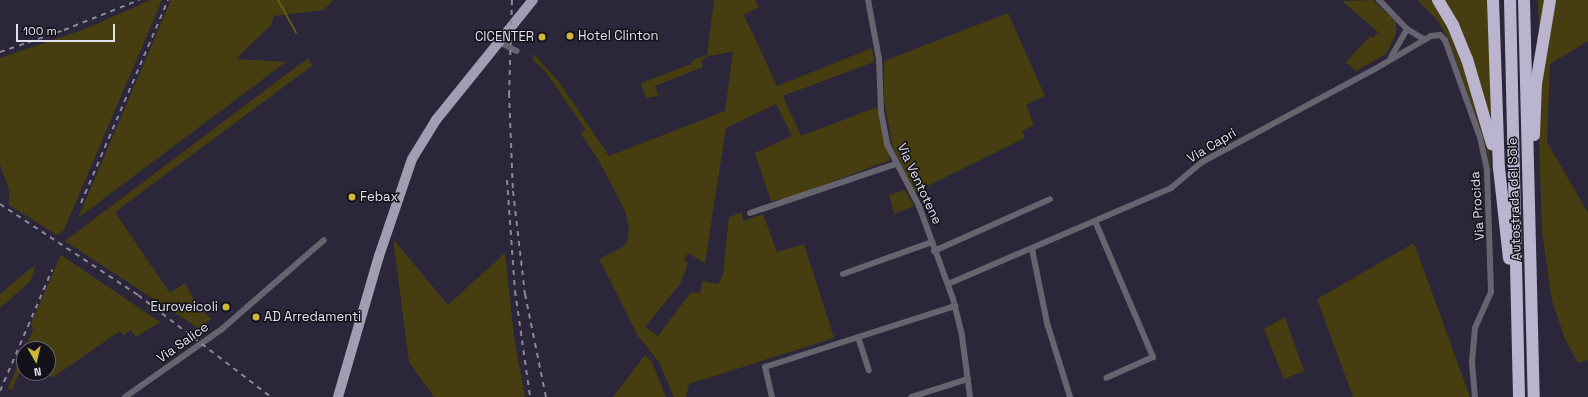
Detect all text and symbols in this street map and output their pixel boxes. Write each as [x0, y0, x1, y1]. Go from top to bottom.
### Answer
scale bar [18, 16, 117, 42]
text: 100 m [23, 23, 57, 39]
place label: Hotel Clinton [578, 28, 659, 44]
place label: CICENTER [475, 29, 534, 45]
marker: Hotel Clinton [565, 31, 575, 41]
marker: CICENTER [537, 32, 547, 42]
street label: Via Capri [1185, 125, 1239, 167]
street label: Autostrada del Sole [1505, 137, 1525, 261]
street label: Via Ventotene [893, 141, 945, 227]
street label: Via Procida [1468, 171, 1488, 241]
place label: Febax [360, 189, 398, 205]
marker: Febax [347, 192, 357, 202]
place label: Euroveicoli [150, 299, 218, 315]
marker: Euroveicoli [221, 302, 231, 312]
place label: AD Arredamenti [264, 309, 361, 325]
marker: AD Arredamenti [251, 312, 261, 322]
street label: Via Salice [154, 320, 212, 366]
north arrow [16, 341, 56, 381]
text: N [33, 364, 42, 379]

